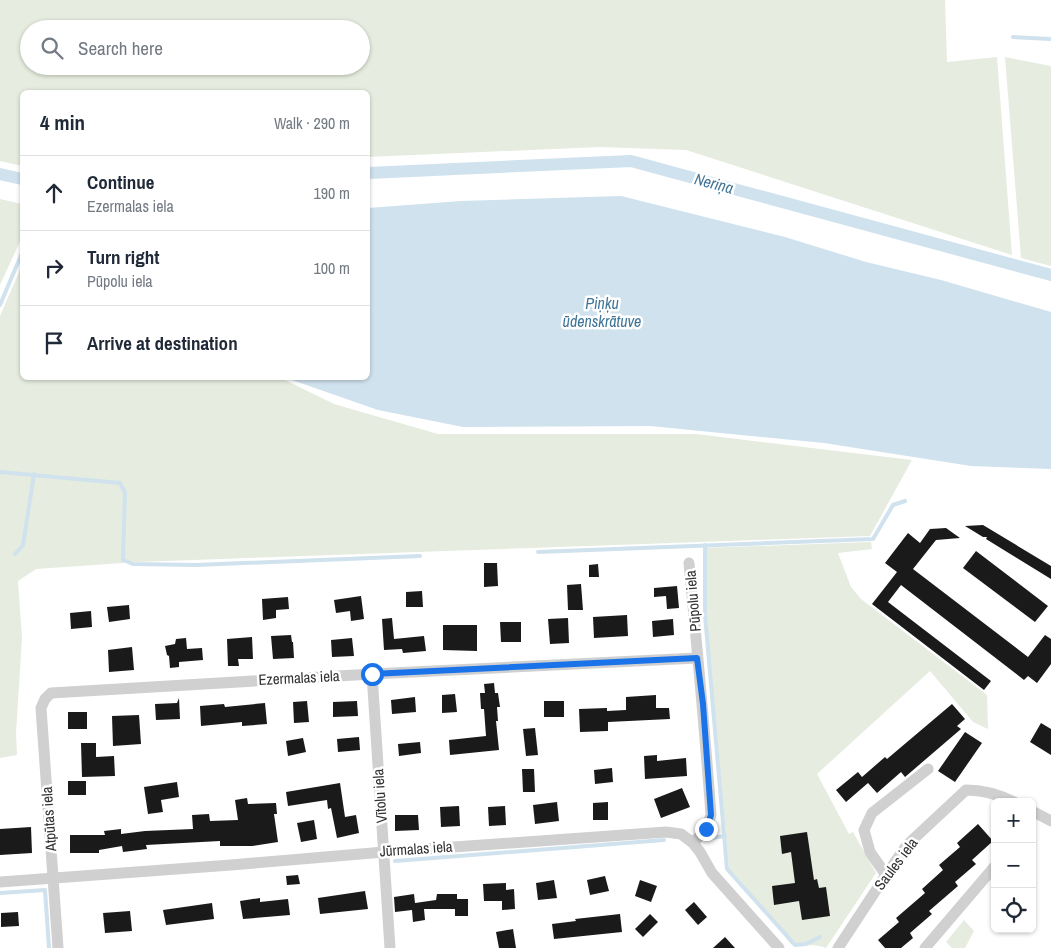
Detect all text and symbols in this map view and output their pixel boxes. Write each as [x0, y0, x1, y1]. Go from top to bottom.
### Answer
search box [20, 20, 370, 75]
icon: search [38, 34, 66, 62]
text: Search here [78, 35, 163, 61]
text: 4 min [40, 108, 85, 137]
text: Walk · 290 m [274, 112, 350, 134]
water label: Neriņa [692, 167, 736, 199]
text: Continue [87, 169, 155, 195]
icon: ahead [40, 179, 68, 207]
text: 190 m [314, 182, 350, 204]
text: Ezermalas iela [87, 195, 174, 217]
text: Turn right [87, 244, 159, 270]
icon: right [40, 254, 68, 282]
text: 100 m [314, 257, 350, 279]
text: Pūpolu iela [87, 270, 153, 292]
water label: Piņķu ūdenskrātuve [563, 292, 641, 332]
icon: arrive [40, 329, 68, 357]
text: Arrive at destination [87, 330, 238, 356]
street label: Pūpolu iela [679, 569, 706, 633]
route start [361, 663, 384, 686]
street label: Ezermalas iela [258, 665, 340, 690]
street label: Vītolu iela [367, 768, 392, 824]
street label: Atpūtas iela [36, 786, 61, 853]
map controls [991, 798, 1036, 933]
button: + [991, 798, 1036, 843]
route end [695, 818, 718, 841]
street label: Saules iela [869, 833, 922, 894]
street label: Jūrmalas iela [379, 835, 453, 862]
button: − [991, 843, 1036, 888]
button: locate [991, 888, 1036, 933]

